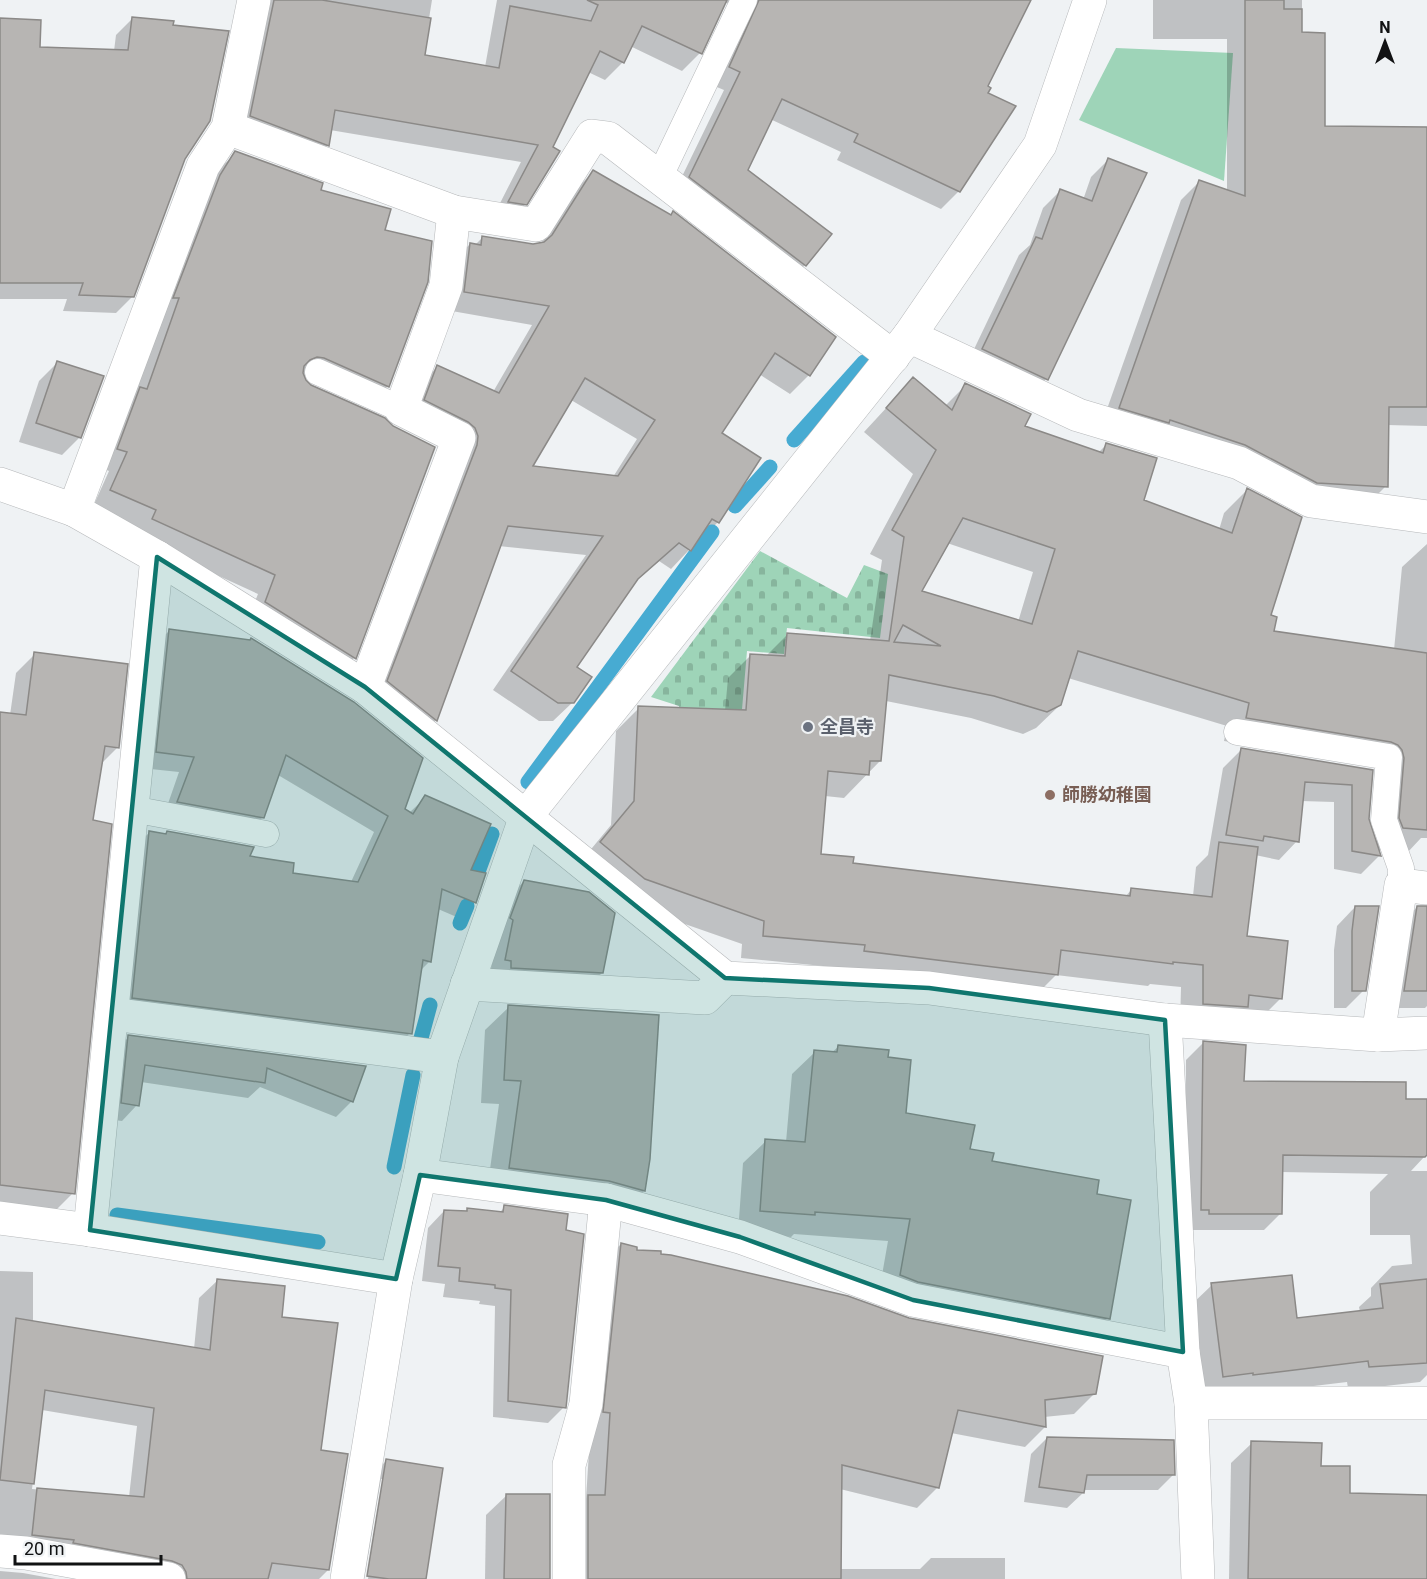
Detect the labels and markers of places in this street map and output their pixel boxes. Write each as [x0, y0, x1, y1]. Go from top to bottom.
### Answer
place label: 全昌寺 [820, 716, 874, 737]
marker: 全昌寺 [801, 720, 815, 734]
place label: 師勝幼稚園 [1062, 784, 1152, 805]
marker: 師勝幼稚園 [1043, 788, 1057, 802]

